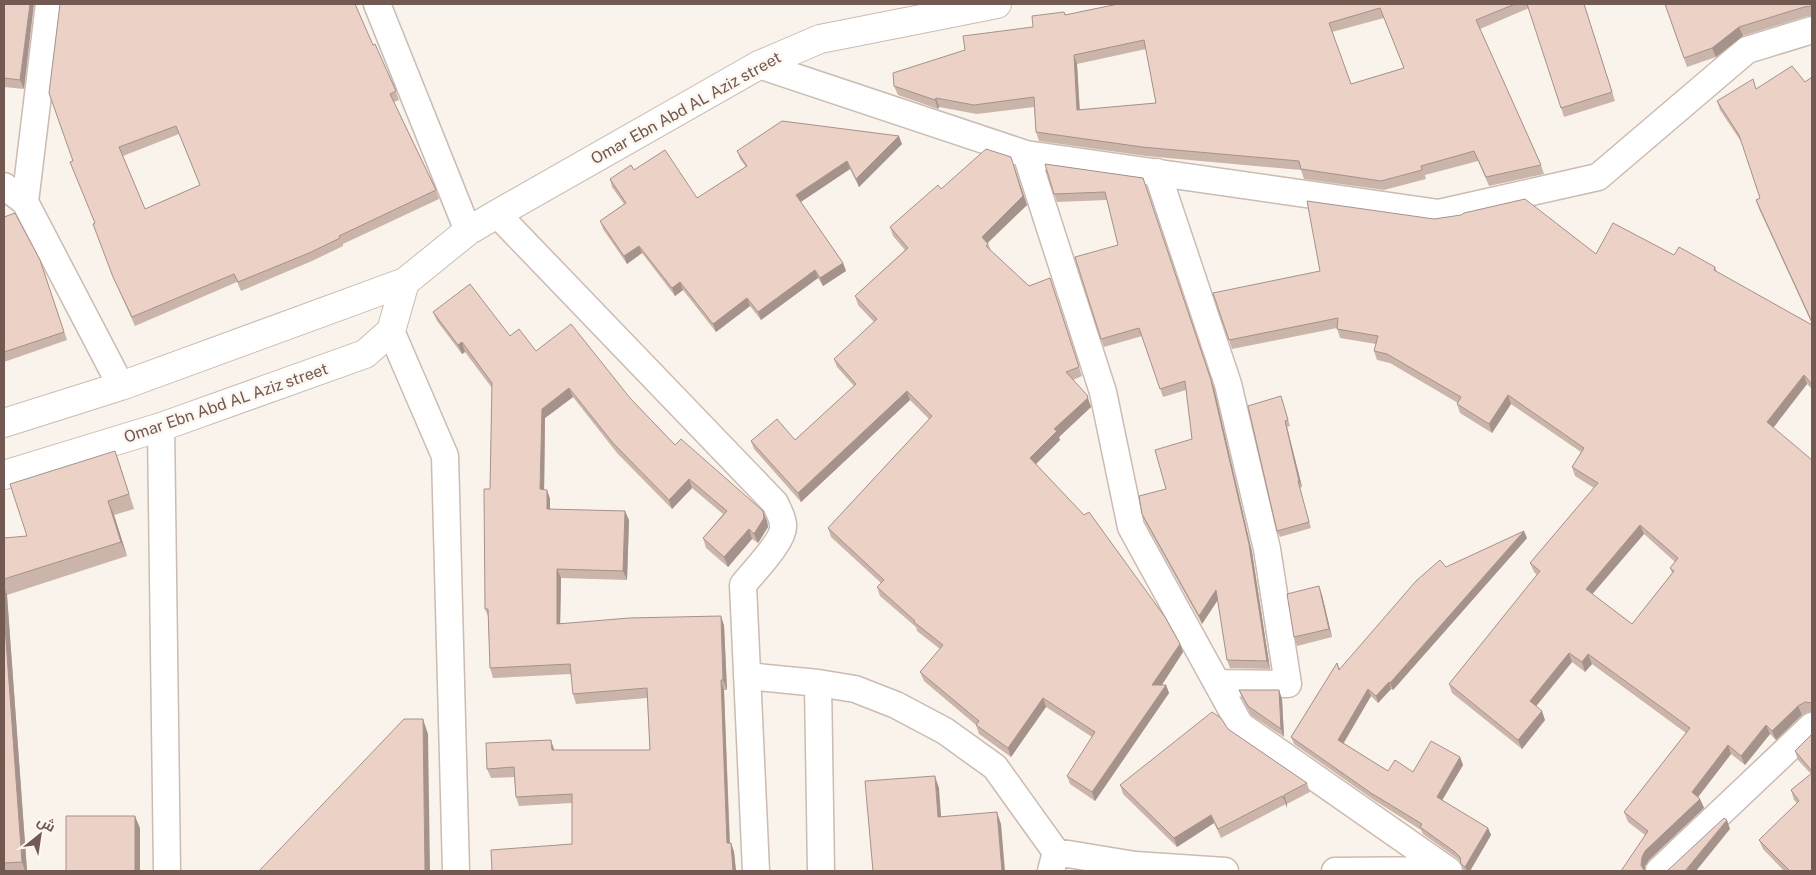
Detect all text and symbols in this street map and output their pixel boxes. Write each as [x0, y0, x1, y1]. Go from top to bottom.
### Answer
street label: Omar Ebn Abd AL Aziz street [588, 48, 784, 168]
street label: Omar Ebn Abd AL Aziz street [121, 359, 331, 447]
north arrow [15, 810, 65, 860]
text: ش [34, 812, 58, 836]

